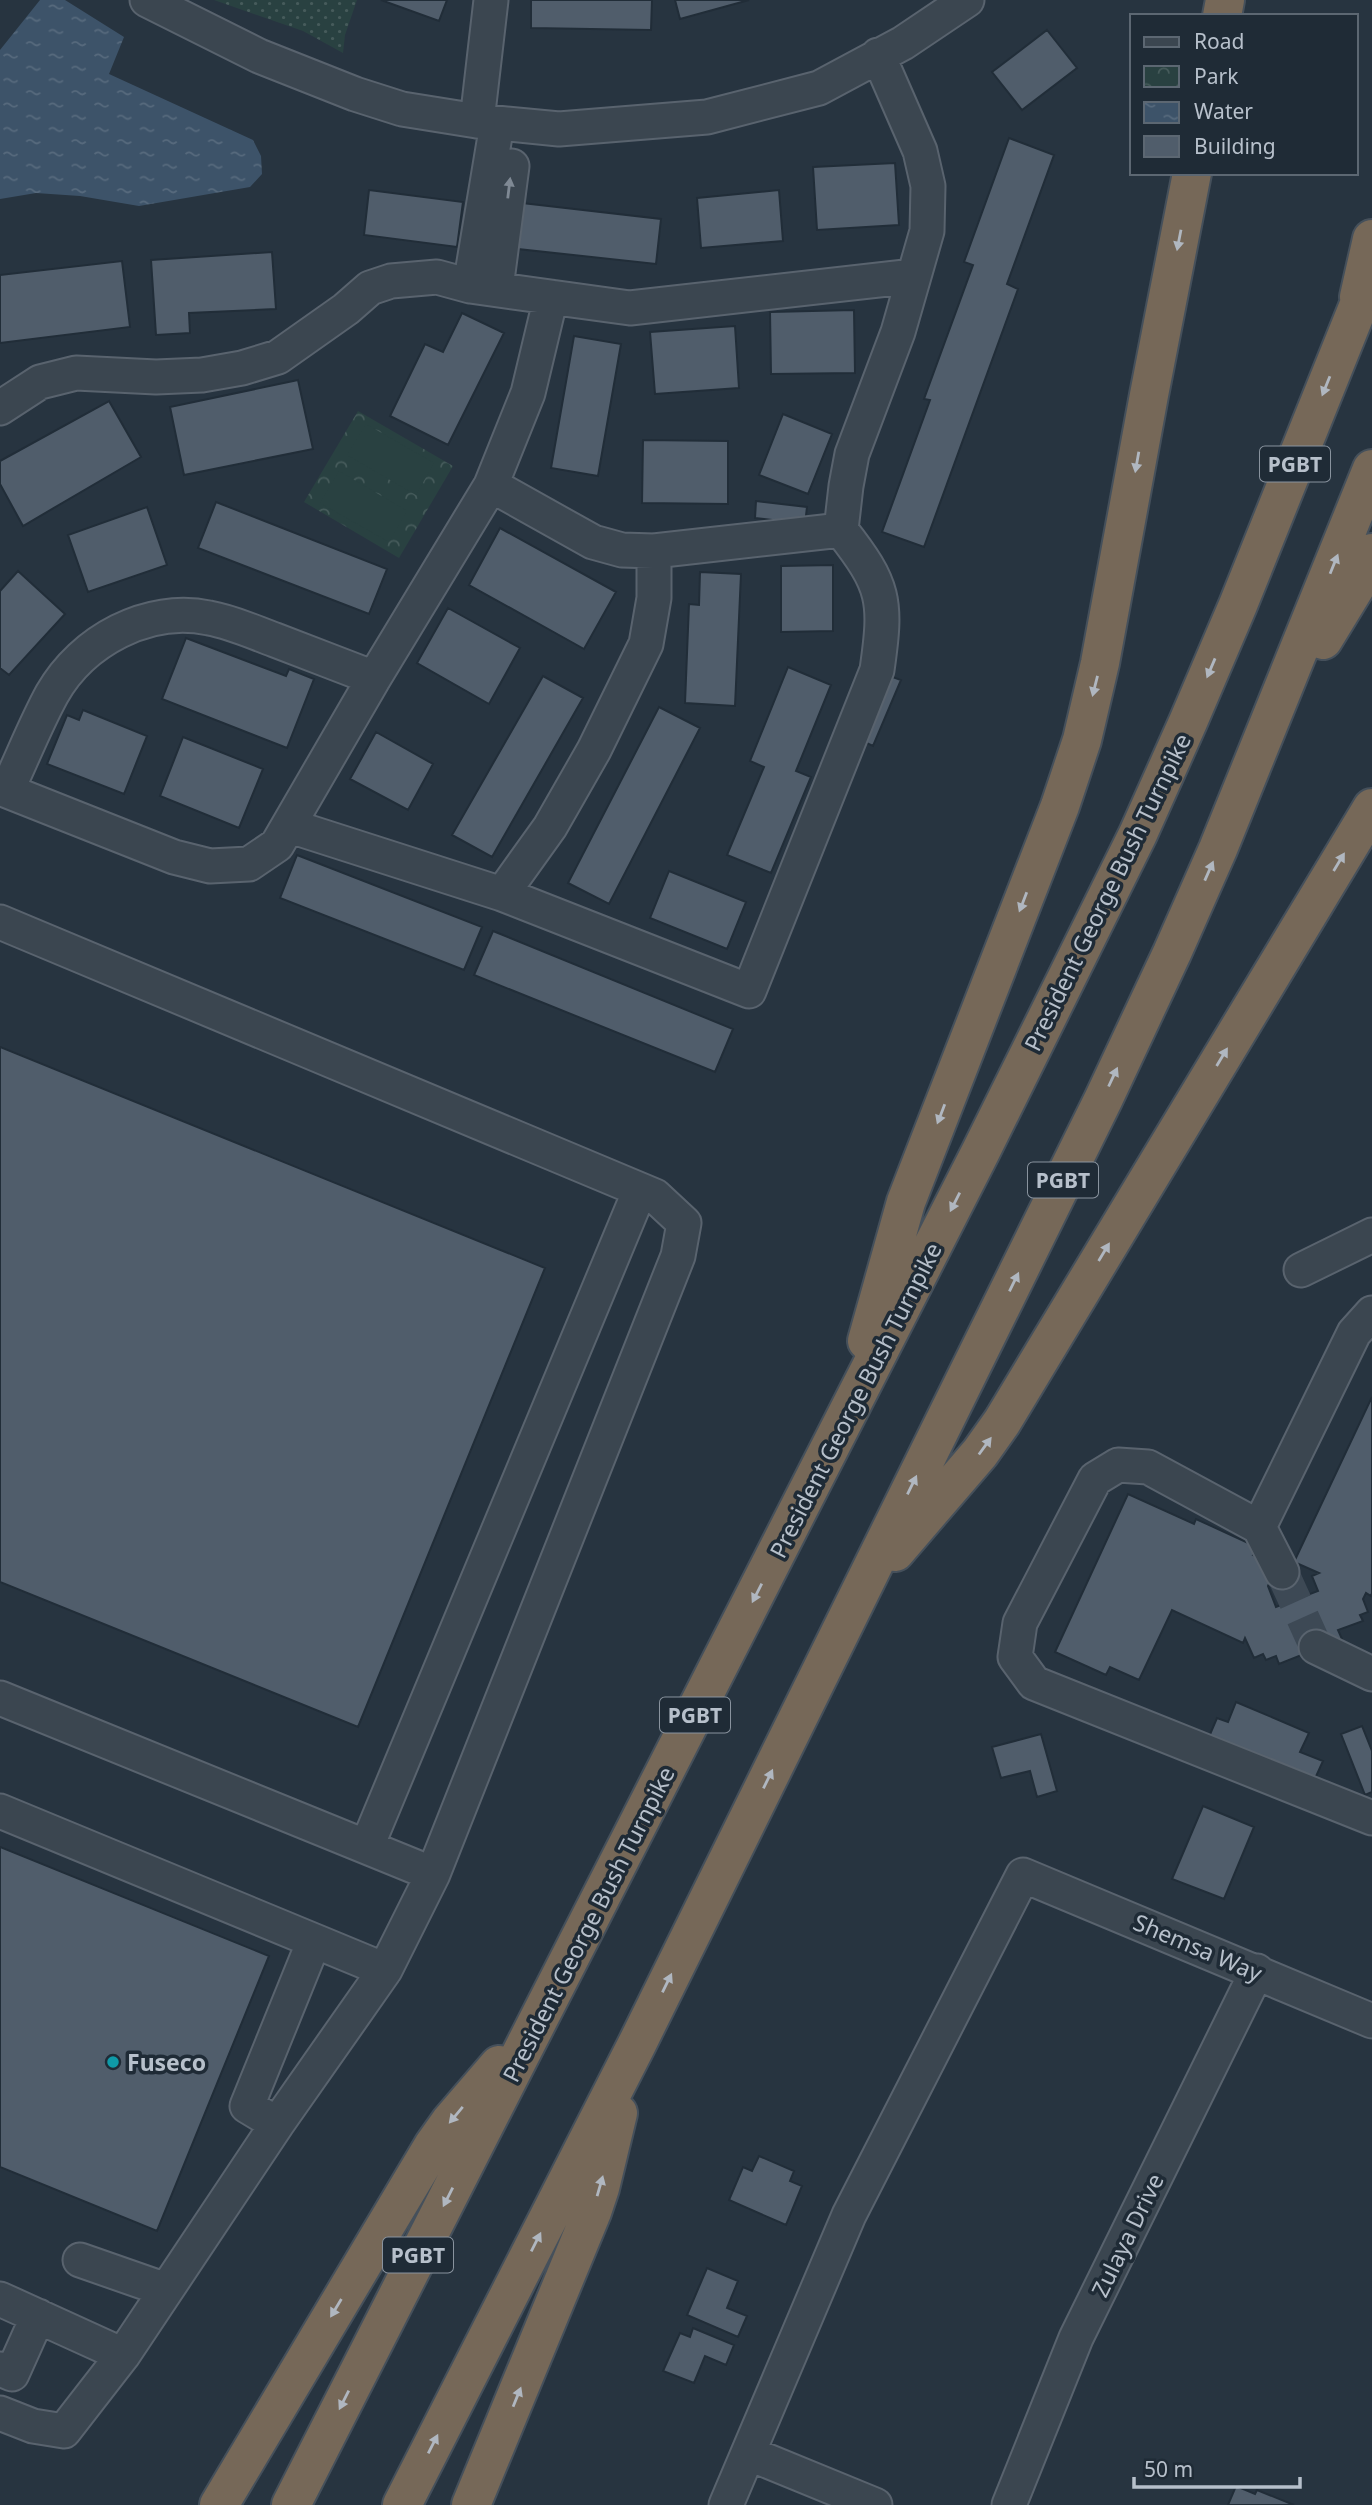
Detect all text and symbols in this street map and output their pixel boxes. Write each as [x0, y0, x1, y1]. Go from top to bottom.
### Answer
legend [1130, 14, 1358, 175]
text: Road [1194, 27, 1244, 55]
text: Park [1194, 62, 1239, 90]
text: Water [1194, 97, 1253, 125]
text: Building [1194, 132, 1276, 160]
one-way arrow [504, 177, 515, 199]
one-way arrow [1173, 229, 1184, 251]
one-way arrow [1321, 375, 1332, 396]
road number: PGBT [1260, 447, 1330, 482]
one-way arrow [1131, 451, 1142, 473]
one-way arrow [1328, 553, 1339, 574]
one-way arrow [1205, 658, 1217, 678]
one-way arrow [1089, 675, 1100, 697]
street label: President George Bush Turnpike [1016, 728, 1198, 1056]
one-way arrow [1333, 853, 1346, 872]
one-way arrow [1203, 860, 1214, 881]
one-way arrow [1018, 891, 1029, 912]
one-way arrow [1216, 1048, 1228, 1067]
one-way arrow [1108, 1067, 1119, 1087]
one-way arrow [935, 1103, 946, 1124]
road number: PGBT [1028, 1162, 1098, 1198]
one-way arrow [950, 1192, 961, 1212]
street label: President George Bush Turnpike [761, 1237, 949, 1563]
one-way arrow [1098, 1243, 1111, 1262]
one-way arrow [1008, 1272, 1019, 1292]
one-way arrow [978, 1436, 992, 1455]
one-way arrow [907, 1475, 918, 1495]
one-way arrow [751, 1583, 762, 1603]
road number: PGBT [660, 1698, 730, 1732]
street label: President George Bush Turnpike [494, 1761, 682, 2087]
one-way arrow [762, 1769, 774, 1789]
street label: Shemsa Way [1129, 1906, 1267, 1989]
one-way arrow [662, 1973, 673, 1993]
place label: Fuseco [127, 2046, 206, 2078]
marker: Fuseco [105, 2054, 121, 2070]
one-way arrow [449, 2107, 464, 2124]
street label: Zulaya Drive [1083, 2168, 1171, 2302]
one-way arrow [596, 2175, 606, 2196]
one-way arrow [443, 2187, 454, 2207]
one-way arrow [531, 2232, 542, 2252]
road number: PGBT [383, 2238, 453, 2272]
one-way arrow [330, 2299, 343, 2318]
one-way arrow [511, 2386, 522, 2407]
one-way arrow [339, 2390, 350, 2410]
one-way arrow [427, 2434, 438, 2454]
scale bar [1134, 2446, 1300, 2490]
text: 50 m [1144, 2455, 1193, 2483]

